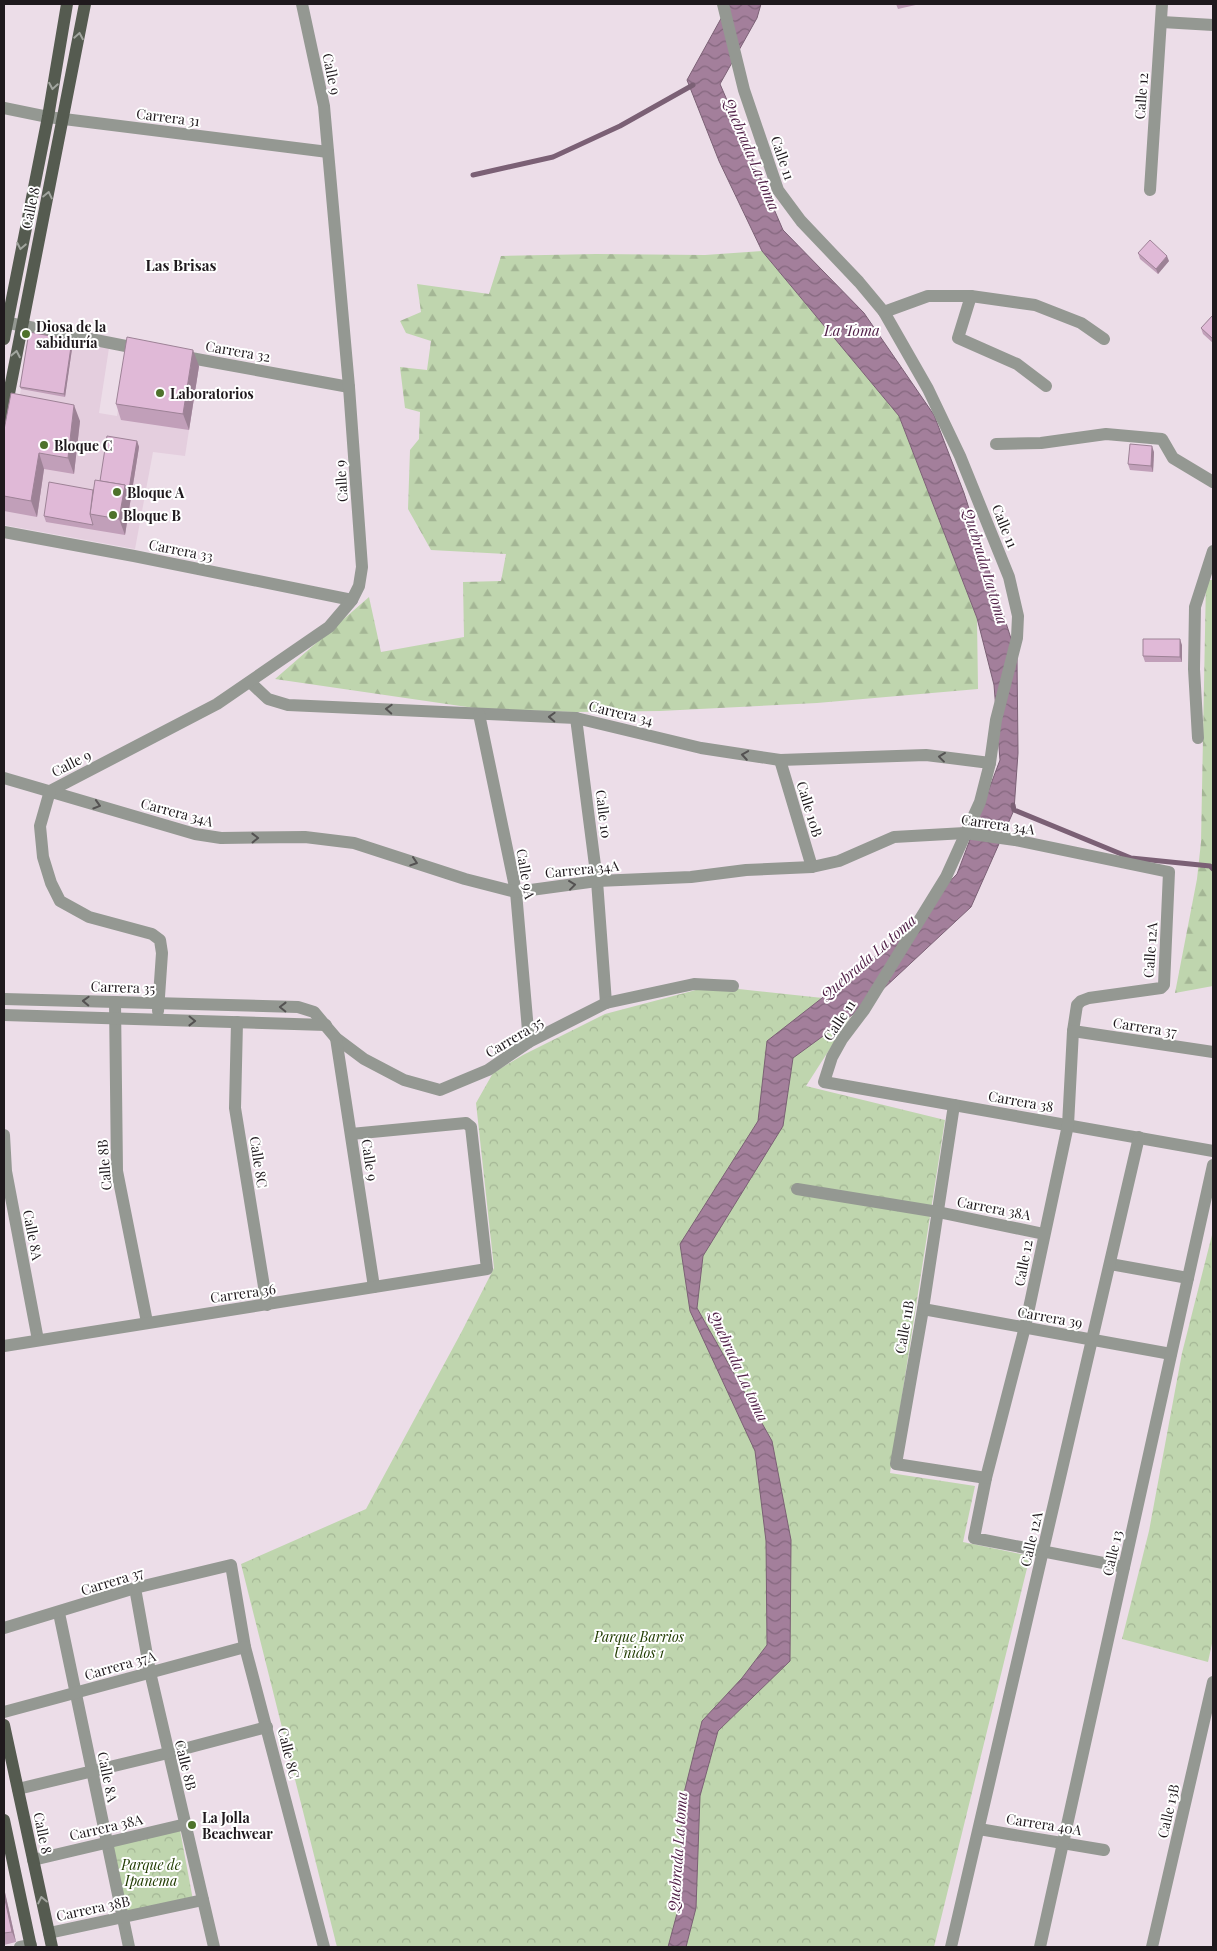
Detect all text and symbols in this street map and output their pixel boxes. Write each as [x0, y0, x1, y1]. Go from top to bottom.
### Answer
one-way arrow [74, 31, 84, 40]
street label: Calle 9 [318, 51, 346, 97]
street label: Calle 12 [1130, 72, 1152, 120]
one-way arrow [48, 82, 58, 91]
water label: Quebrada La toma [719, 94, 785, 214]
street label: Carrera 31 [135, 104, 201, 130]
street label: Calle 11 [767, 133, 799, 183]
street label: Calle 8 [16, 185, 44, 231]
one-way arrow [42, 190, 52, 199]
one-way arrow [17, 241, 27, 250]
district label: Las Brisas [146, 255, 216, 275]
place label: Diosa de la sabiduría [36, 317, 107, 352]
water label: La Toma [823, 320, 880, 340]
marker: Diosa de la sabiduría [20, 328, 32, 340]
street label: Carrera 32 [204, 336, 272, 366]
one-way arrow [10, 350, 20, 359]
place label: Laboratorios [170, 384, 254, 403]
marker: Laboratorios [154, 387, 166, 399]
place label: Bloque C [54, 436, 112, 455]
marker: Bloque C [38, 439, 50, 451]
street label: Calle 9 [330, 459, 352, 503]
place label: Bloque A [127, 483, 185, 502]
marker: Bloque A [111, 486, 123, 498]
street label: Calle 11 [988, 501, 1022, 551]
water label: Quebrada La toma [958, 504, 1013, 627]
place label: Bloque B [123, 506, 181, 525]
marker: Bloque B [107, 509, 119, 521]
street label: Carrera 33 [147, 534, 215, 566]
street label: Carrera 34 [587, 696, 655, 730]
one-way arrow [385, 704, 393, 715]
one-way arrow [547, 711, 555, 722]
street label: Calle 9 [48, 745, 94, 781]
one-way arrow [740, 750, 748, 761]
one-way arrow [937, 752, 945, 763]
street label: Calle 10B [793, 779, 828, 839]
street label: Calle 10 [592, 789, 616, 839]
street label: Carrera 34A [139, 793, 216, 831]
one-way arrow [92, 799, 101, 809]
street label: Carrera 34A [960, 809, 1036, 839]
one-way arrow [252, 833, 259, 843]
street label: Calle 9A [512, 847, 540, 901]
one-way arrow [409, 856, 418, 866]
street label: Carrera 34A [544, 856, 620, 882]
one-way arrow [568, 880, 576, 891]
water label: Quebrada La toma [815, 910, 920, 1005]
street label: Calle 12A [1139, 921, 1161, 978]
street label: Carrera 35 [90, 976, 156, 998]
one-way arrow [81, 996, 89, 1006]
street label: Calle 11 [818, 996, 860, 1044]
one-way arrow [279, 1002, 286, 1012]
street label: Carrera 35 [481, 1012, 547, 1062]
street label: Carrera 37 [1112, 1013, 1179, 1041]
one-way arrow [189, 1016, 197, 1026]
street label: Carrera 38 [987, 1086, 1055, 1116]
street label: Calle 8C [246, 1135, 272, 1189]
street label: Calle 8B [92, 1138, 116, 1191]
street label: Calle 9 [357, 1138, 383, 1182]
street label: Carrera 38A [955, 1192, 1033, 1224]
street label: Calle 8A [19, 1208, 47, 1262]
street label: Calle 12 [1009, 1238, 1037, 1288]
street label: Carrera 36 [209, 1279, 277, 1307]
street label: Calle 11B [890, 1298, 918, 1355]
street label: Carrera 39 [1016, 1302, 1084, 1332]
water label: Quebrada La toma [704, 1306, 774, 1425]
street label: Calle 12A [1015, 1510, 1047, 1568]
street label: Calle 13 [1098, 1528, 1126, 1578]
street label: Carrera 37 [78, 1562, 146, 1599]
park label: Parque Barrios Unidos 1 [593, 1627, 685, 1662]
street label: Carrera 37A [82, 1646, 158, 1684]
street label: Calle 8C [273, 1725, 305, 1781]
street label: Calle 8B [171, 1738, 201, 1792]
street label: Calle 8A [93, 1750, 123, 1804]
street label: Calle 13B [1153, 1782, 1184, 1840]
water label: Quebrada La toma [663, 1791, 691, 1914]
place label: La Jolla Beachwear [202, 1808, 273, 1843]
street label: Carrera 38A [67, 1809, 145, 1845]
street label: Carrera 40A [1005, 1809, 1083, 1839]
street label: Calle 8 [29, 1810, 57, 1856]
marker: La Jolla Beachwear [186, 1819, 198, 1831]
park label: Parque de Ipanema [120, 1855, 181, 1890]
street label: Carrera 38B [54, 1891, 132, 1925]
one-way arrow [37, 1895, 48, 1904]

